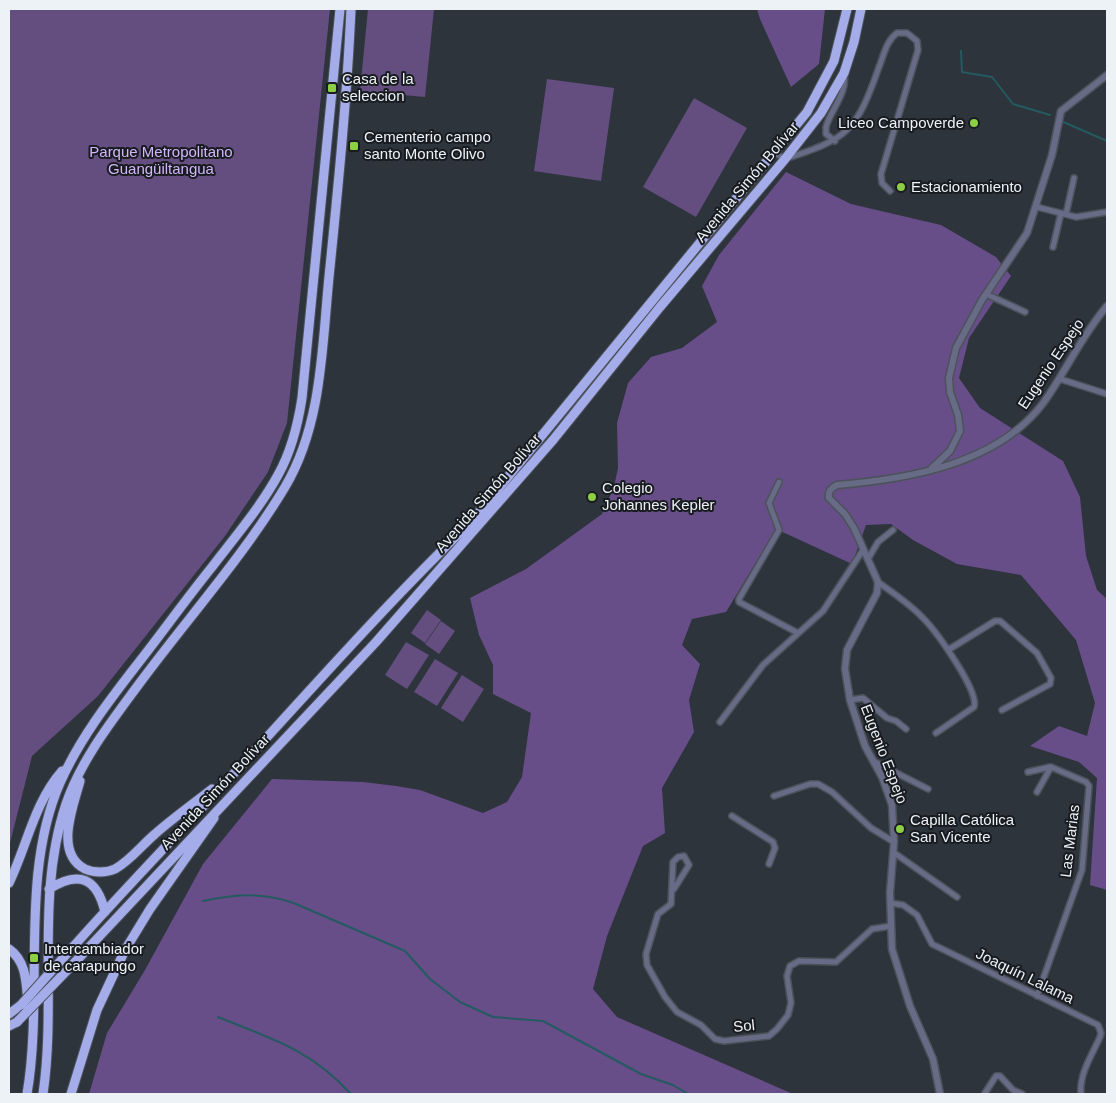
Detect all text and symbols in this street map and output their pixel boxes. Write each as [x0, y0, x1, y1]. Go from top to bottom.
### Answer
place label: Casa de la seleccion [342, 70, 414, 104]
marker: Casa de la seleccion [326, 82, 338, 94]
place label: Liceo Campoverde [838, 114, 964, 131]
marker: Liceo Campoverde [968, 117, 980, 129]
street label: Avenida Simón Bolívar [691, 118, 802, 245]
place label: Cementerio campo santo Monte Olivo [364, 128, 491, 162]
marker: Cementerio campo santo Monte Olivo [348, 140, 360, 152]
park label: Parque Metropolitano Guangüiltangua [89, 143, 233, 177]
place label: Estacionamiento [911, 178, 1022, 195]
marker: Estacionamiento [895, 181, 907, 193]
street label: Eugenio Espejo [1014, 315, 1087, 412]
street label: Avenida Simón Bolívar [432, 430, 544, 555]
place label: Colegio Johannes Kepler [602, 479, 715, 513]
marker: Colegio Johannes Kepler [586, 491, 598, 503]
street label: Eugenio Espejo [858, 702, 911, 806]
street label: Avenida Simón Bolívar [157, 730, 273, 853]
street label: Las Marias [1057, 803, 1082, 878]
place label: Capilla Católica San Vicente [910, 811, 1015, 845]
marker: Capilla Católica San Vicente [894, 823, 906, 835]
place label: Intercambiador de carapungo [44, 940, 144, 974]
street label: Joaquín Lalama [974, 945, 1078, 1007]
marker: Intercambiador de carapungo [28, 952, 40, 964]
street label: Sol [732, 1016, 756, 1035]

